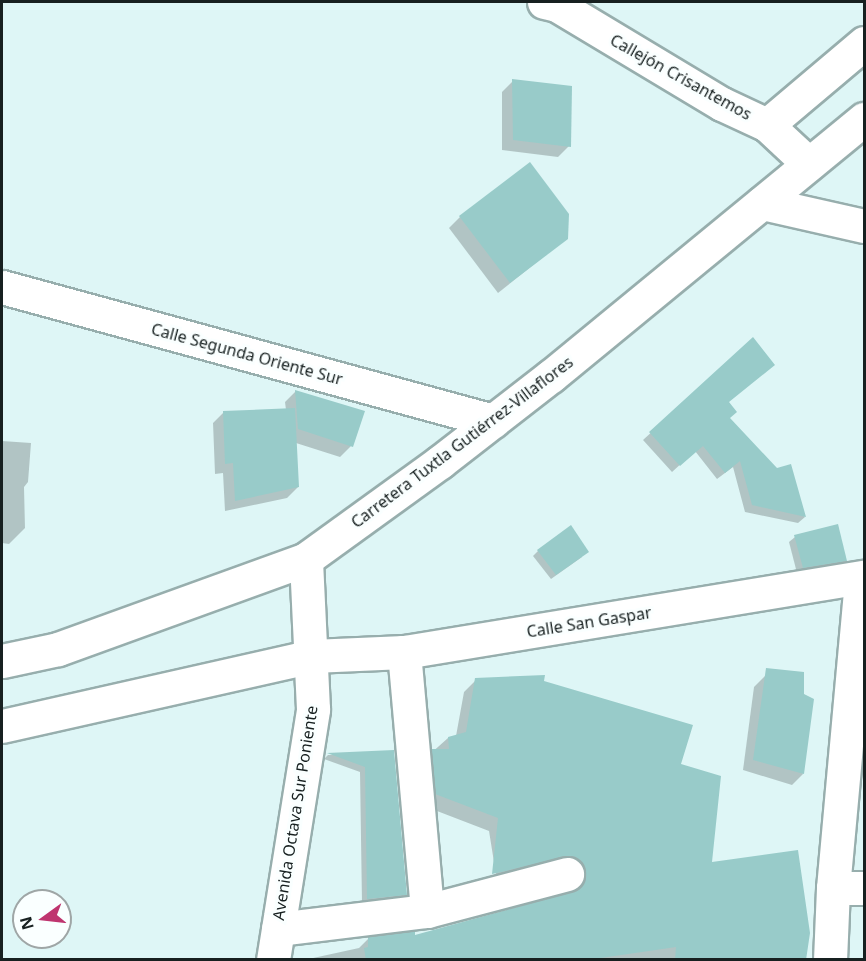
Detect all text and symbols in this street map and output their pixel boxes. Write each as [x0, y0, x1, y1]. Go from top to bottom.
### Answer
street label: Callejón Crisantemos [607, 30, 755, 124]
street label: Calle Segunda Oriente Sur [149, 319, 345, 389]
street label: Carretera Tuxtla Gutiérrez-Villaflores [347, 352, 577, 532]
street label: Calle San Gaspar [525, 603, 653, 641]
street label: Avenida Octava Sur Poniente [269, 704, 321, 922]
north arrow [12, 889, 72, 949]
text: N [14, 914, 39, 932]

